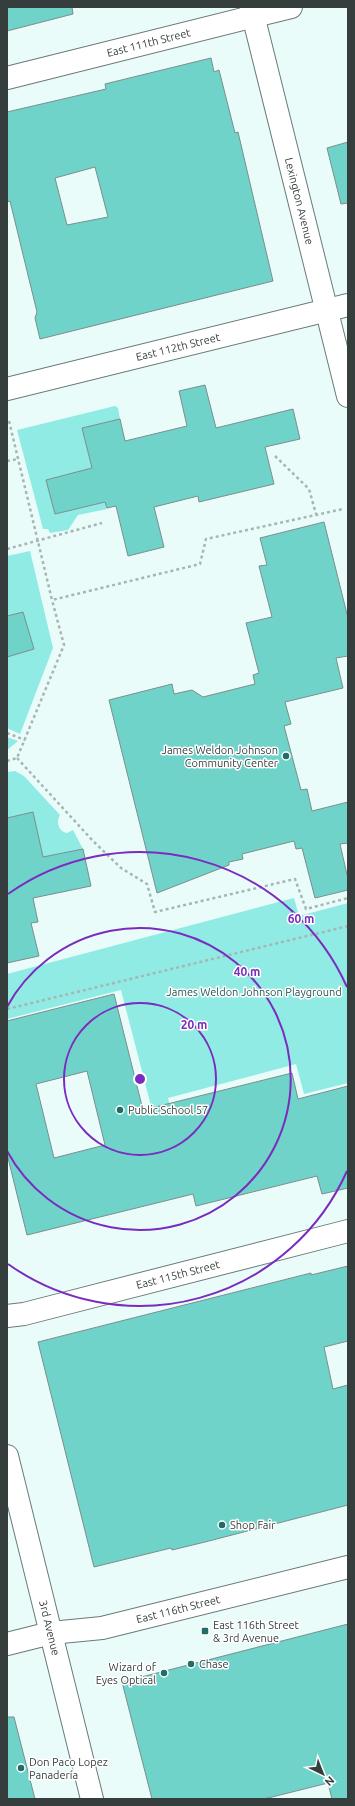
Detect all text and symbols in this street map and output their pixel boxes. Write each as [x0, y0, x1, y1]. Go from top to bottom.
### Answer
street label: East 111th Street [105, 26, 192, 59]
street label: Lexington Avenue [283, 156, 316, 246]
street label: East 112th Street [135, 331, 222, 363]
place label: James Weldon Johnson Community Center [162, 744, 279, 769]
marker: James Weldon Johnson Community Center [281, 751, 291, 761]
text: 60 m [288, 912, 314, 925]
text: 40 m [234, 965, 260, 978]
park label: James Weldon Johnson Playground [166, 986, 342, 998]
text: 20 m [181, 1018, 207, 1031]
centre of rings [133, 1072, 147, 1086]
place label: Public School 57 [128, 1104, 208, 1116]
marker: Public School 57 [115, 1105, 125, 1115]
street label: East 115th Street [135, 1258, 222, 1291]
place label: Shop Fair [230, 1519, 276, 1531]
marker: Shop Fair [217, 1520, 227, 1530]
street label: East 116th Street [135, 1593, 222, 1625]
street label: 3rd Avenue [37, 1599, 62, 1657]
place label: East 116th Street & 3rd Avenue [213, 1619, 300, 1644]
marker: East 116th Street & 3rd Avenue [200, 1626, 210, 1636]
place label: Chase [199, 1658, 229, 1670]
marker: Chase [186, 1659, 196, 1669]
place label: Wizard of Eyes Optical [96, 1661, 157, 1686]
marker: Wizard of Eyes Optical [159, 1668, 169, 1678]
north arrow [303, 1754, 343, 1794]
place label: Don Paco Lopez Panadería [29, 1756, 108, 1781]
marker: Don Paco Lopez Panadería [16, 1763, 26, 1773]
text: N [323, 1774, 337, 1789]

